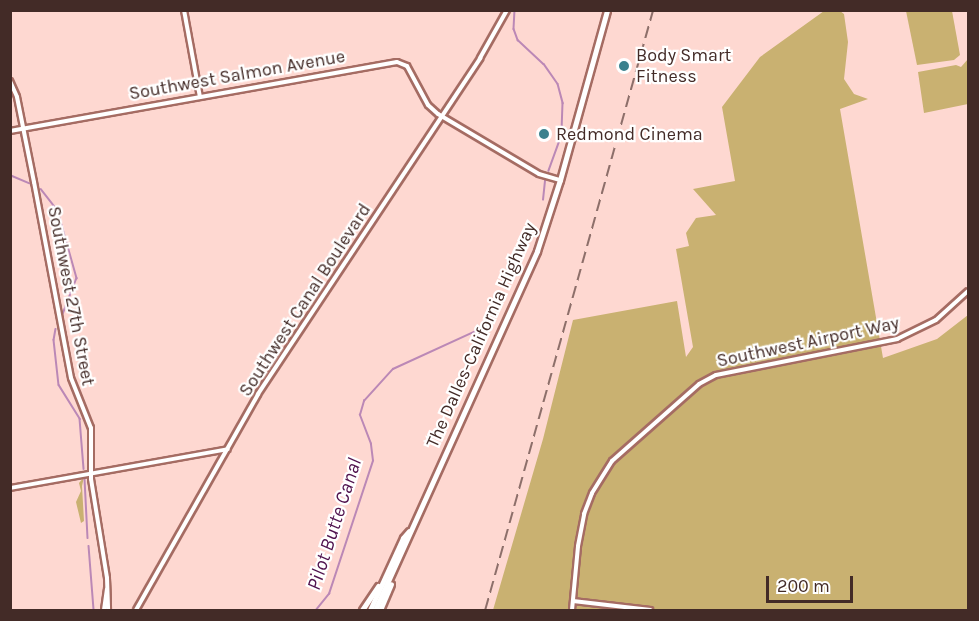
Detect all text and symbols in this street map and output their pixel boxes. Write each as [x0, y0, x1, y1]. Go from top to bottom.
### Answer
street label: Southwest Salmon Avenue [127, 45, 347, 105]
place label: Body Smart Fitness [636, 45, 731, 88]
marker: Body Smart Fitness [617, 59, 631, 73]
place label: Redmond Cinema [556, 123, 703, 145]
marker: Redmond Cinema [537, 127, 551, 141]
street label: Southwest Canal Boulevard [235, 200, 375, 400]
street label: Southwest 27th Street [43, 204, 99, 388]
street label: The Dalles-California Highway [421, 219, 541, 451]
street label: Southwest Airport Way [715, 312, 901, 372]
water label: Pilot Butte Canal [301, 455, 367, 593]
scale bar [769, 564, 856, 602]
text: 200 m [777, 575, 830, 597]

